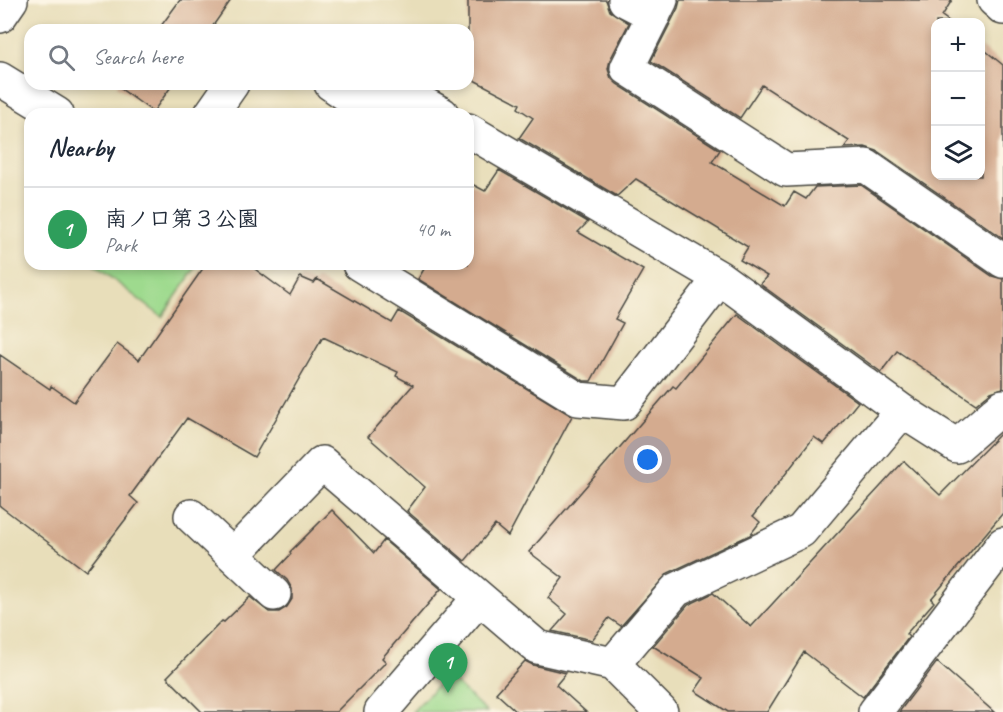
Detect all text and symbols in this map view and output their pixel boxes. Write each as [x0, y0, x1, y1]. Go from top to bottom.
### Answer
map controls [931, 18, 985, 180]
button: + [931, 18, 985, 72]
search box [24, 24, 474, 90]
icon: search [45, 41, 78, 74]
text: Search here [93, 43, 183, 71]
button: − [931, 72, 985, 126]
button: layers [931, 126, 985, 180]
text: Nearby [48, 131, 113, 164]
text: 南ノ口第３公園 [105, 205, 259, 233]
text: 1 [63, 217, 72, 242]
text: 40 m [416, 217, 450, 242]
text: Park [105, 233, 137, 258]
your location [633, 445, 662, 474]
pin: 1 [428, 644, 468, 693]

